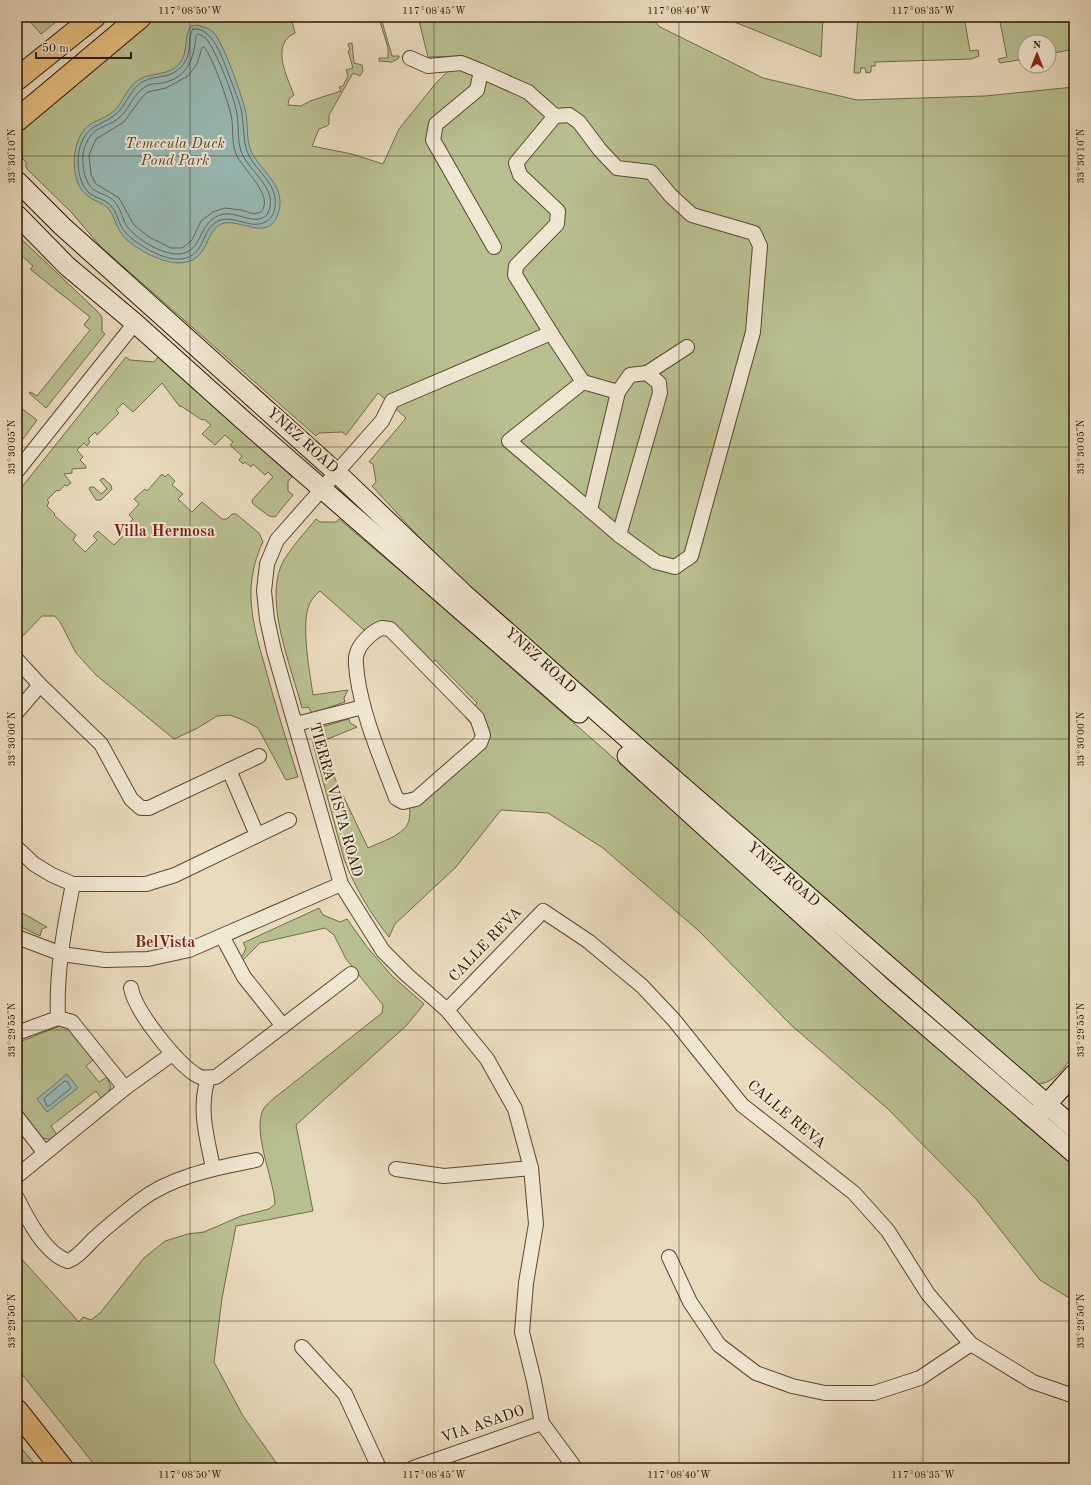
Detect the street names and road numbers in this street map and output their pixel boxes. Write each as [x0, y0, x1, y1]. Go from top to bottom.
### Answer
street label: YNEZ ROAD [263, 405, 341, 477]
street label: YNEZ ROAD [501, 625, 579, 697]
street label: TIERRA VISTA ROAD [306, 721, 364, 879]
street label: YNEZ ROAD [744, 840, 822, 910]
street label: CALLE REVA [447, 904, 526, 985]
street label: CALLE REVA [744, 1078, 829, 1152]
street label: VIA ASADO [439, 1404, 527, 1446]

